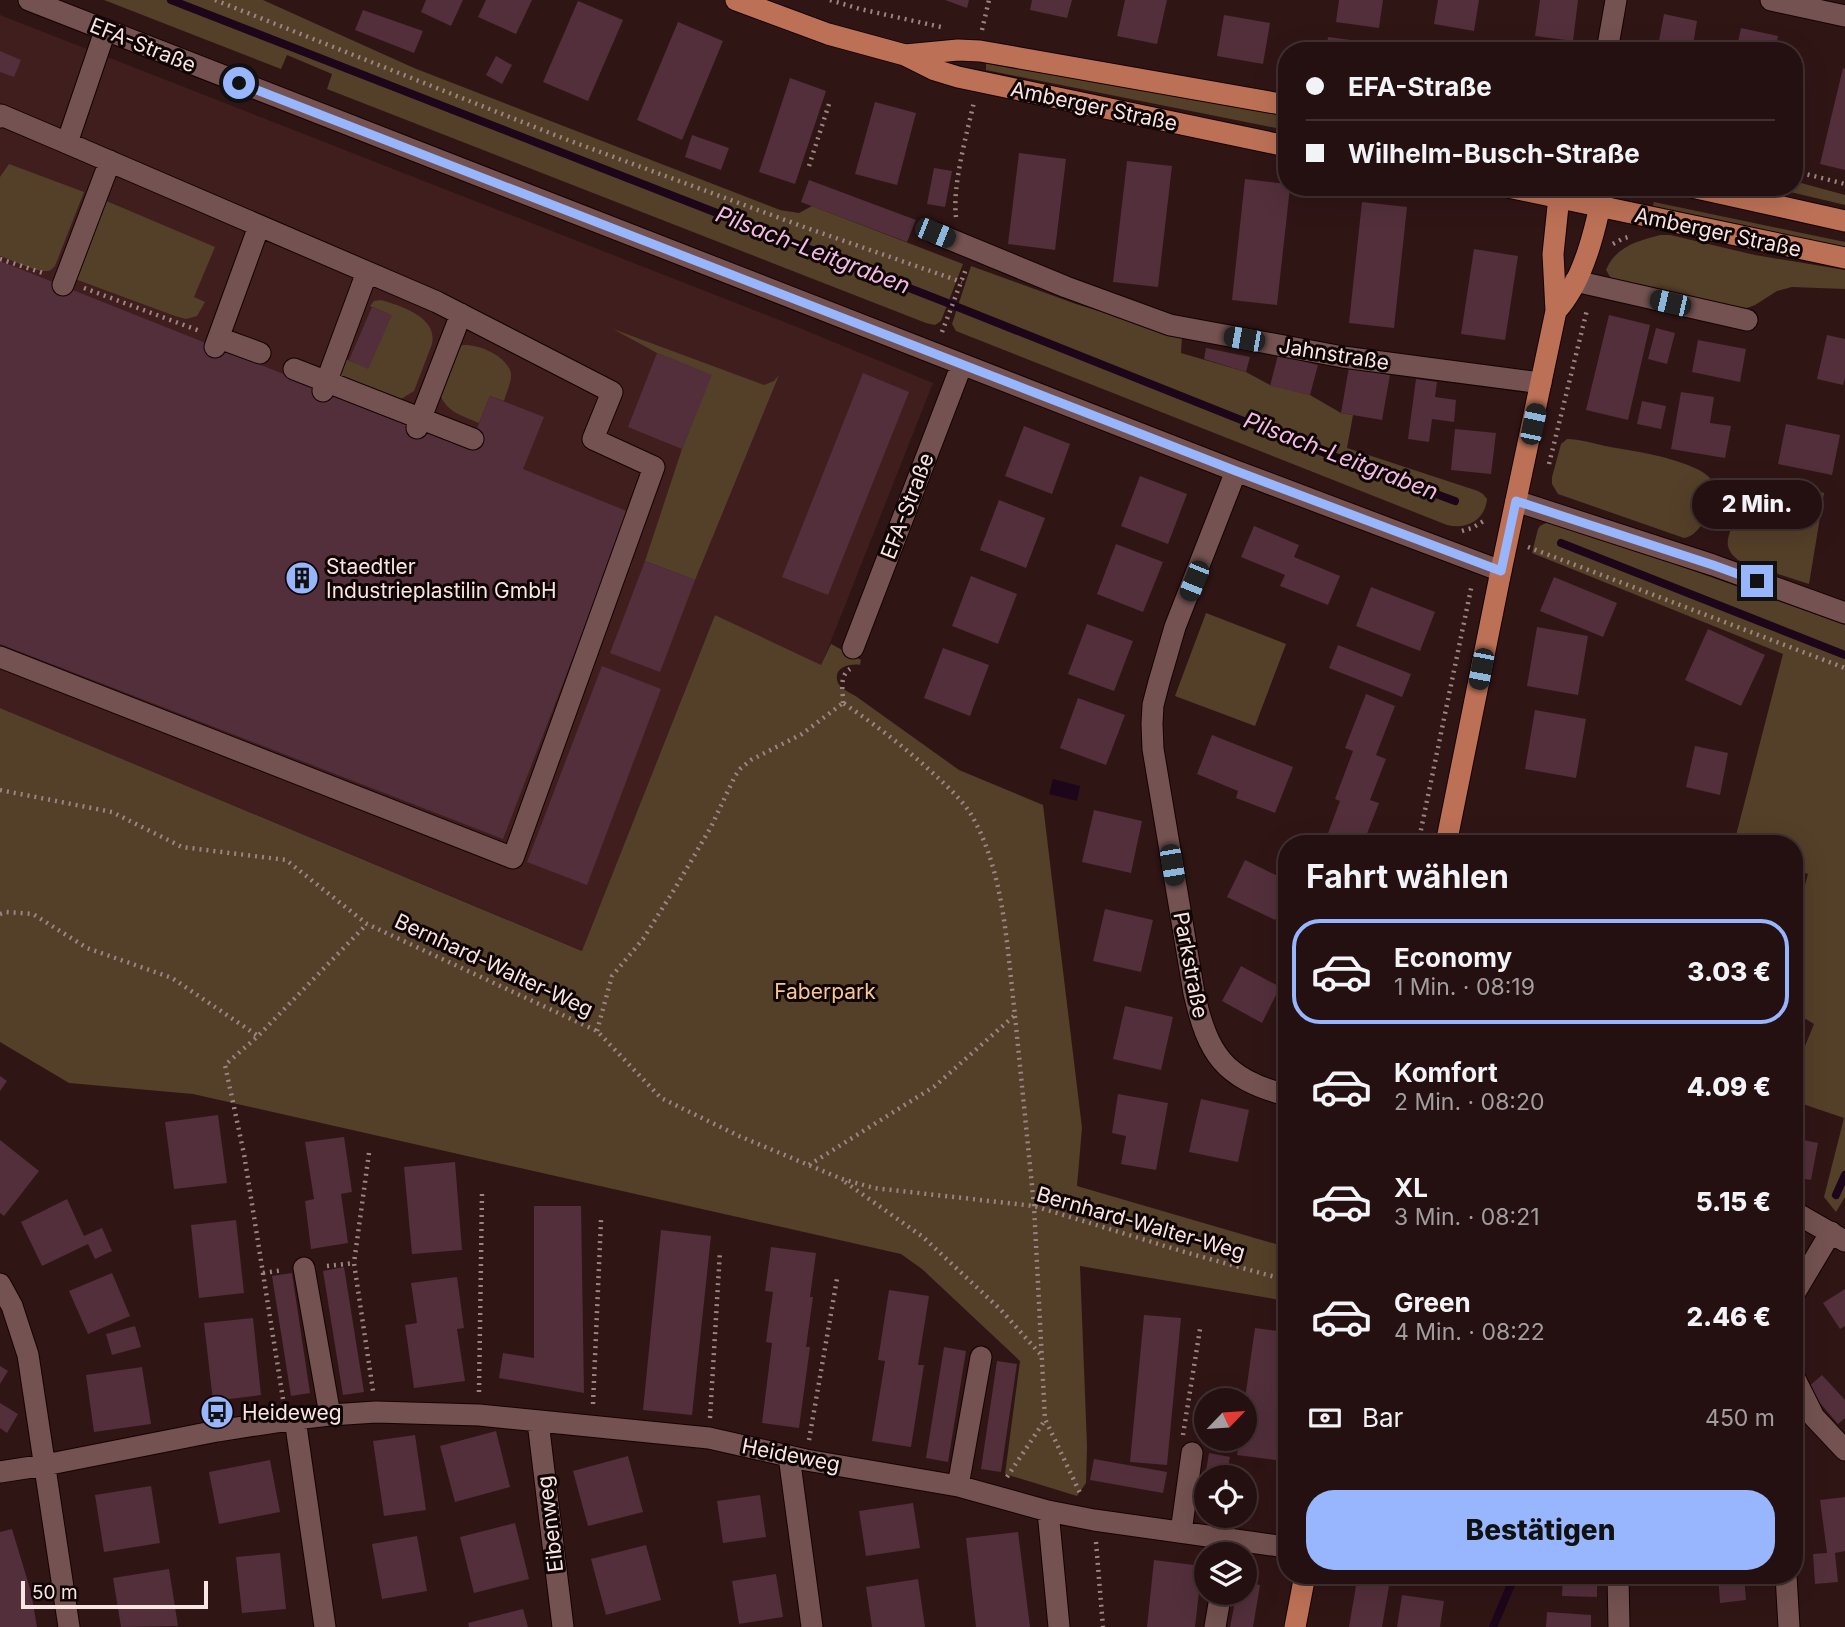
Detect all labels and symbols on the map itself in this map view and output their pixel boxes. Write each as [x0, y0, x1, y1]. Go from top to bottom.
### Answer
street label: EFA-Straße [86, 12, 200, 78]
route start [223, 67, 255, 99]
street label: Amberger Straße [1008, 76, 1180, 136]
water label: Pilsach-Leitgraben [712, 200, 914, 300]
street label: Amberger Straße [1632, 202, 1804, 262]
car [912, 215, 959, 251]
car [1648, 288, 1693, 318]
car [1222, 325, 1267, 353]
street label: Jahnstraße [1277, 333, 1391, 375]
car [1519, 401, 1548, 447]
water label: Pilsach-Leitgraben [1240, 406, 1442, 506]
street label: EFA-Straße [875, 449, 939, 563]
callout: 2 Min. [1692, 480, 1822, 528]
place label: Staedtler Industrieplastilin GmbH [326, 554, 557, 603]
car [1177, 558, 1212, 604]
building icon: Staedtler Industrieplastilin GmbH [283, 559, 321, 597]
route end [1741, 565, 1773, 597]
car [1467, 646, 1496, 692]
car [1159, 842, 1186, 888]
street label: Bernhard-Walter-Weg [391, 908, 597, 1022]
street label: Parkstraße [1168, 910, 1214, 1020]
park label: Faberpark [774, 979, 876, 1004]
street label: Bernhard-Walter-Weg [1034, 1181, 1248, 1265]
north arrow [1194, 1388, 1256, 1451]
bus stop icon: Heideweg [198, 1393, 236, 1431]
place label: Heideweg [242, 1400, 342, 1425]
street label: Heideweg [740, 1433, 842, 1477]
street label: Eibenweg [532, 1474, 568, 1574]
scale bar [21, 1578, 208, 1610]

